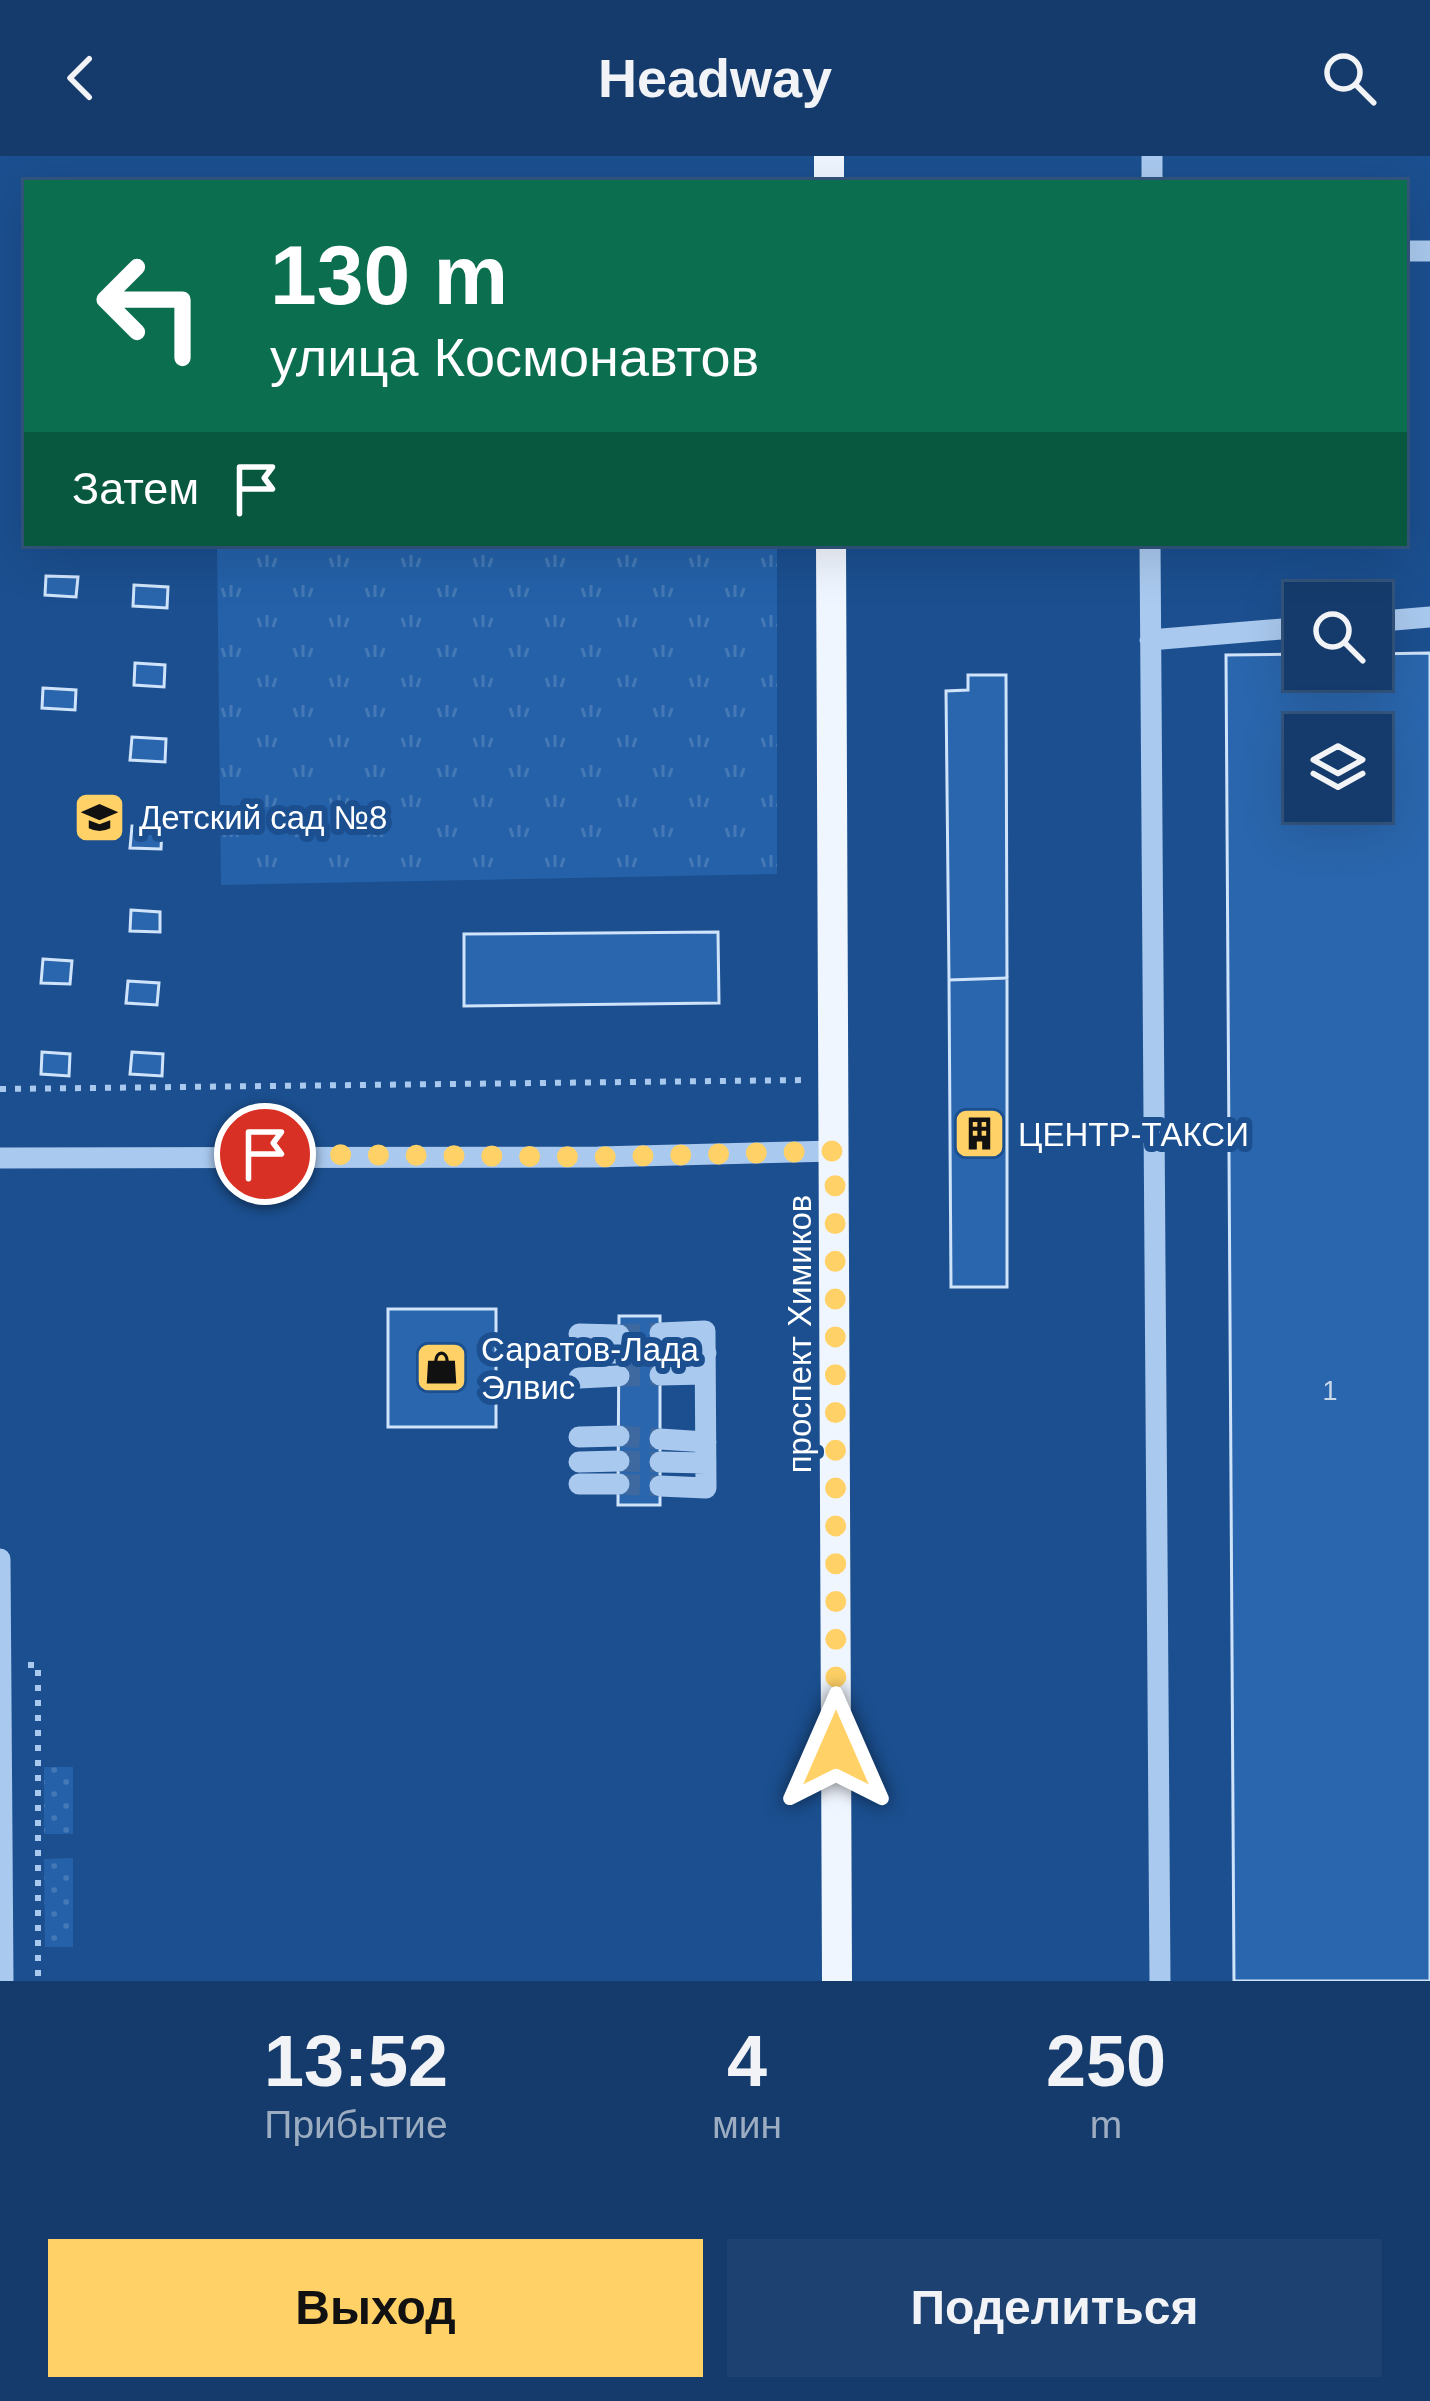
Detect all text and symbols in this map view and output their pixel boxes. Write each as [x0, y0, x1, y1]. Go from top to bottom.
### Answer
icon: back [48, 45, 114, 111]
icon: search [1316, 45, 1382, 111]
text: Headway [598, 48, 832, 108]
icon: left [72, 228, 228, 384]
text: 130 m [270, 228, 508, 322]
text: улица Космонавтов [270, 327, 759, 387]
icon: arrive [223, 456, 289, 522]
text: Затем [72, 463, 199, 514]
map controls [1284, 582, 1392, 822]
button: search [1284, 582, 1392, 690]
button: layers [1284, 714, 1392, 822]
school or university icon: Детский сад №8 [72, 789, 128, 845]
place label: Детский сад №8 [139, 799, 387, 836]
pin [214, 1103, 316, 1205]
building icon: ЦЕНТР-ТАКСИ [951, 1106, 1007, 1162]
place label: ЦЕНТР-ТАКСИ [1018, 1116, 1249, 1153]
icon: arrive [232, 1121, 298, 1187]
street label: проспект Химиков [781, 1195, 818, 1473]
place label: Саратов-Лада Элвис [481, 1331, 699, 1406]
shop icon: Саратов-Лада Элвис [414, 1340, 470, 1396]
house number: 1 [1322, 1376, 1338, 1406]
position arrow [773, 1686, 899, 1812]
text: 13:52 [264, 2021, 448, 2101]
text: 4 [727, 2021, 767, 2101]
text: 250 [1046, 2021, 1166, 2101]
text: Прибытие [264, 2103, 448, 2146]
text: мин [712, 2103, 782, 2146]
text: m [1090, 2103, 1122, 2146]
button: Выход [48, 2239, 703, 2377]
button: Поделиться [727, 2239, 1382, 2377]

